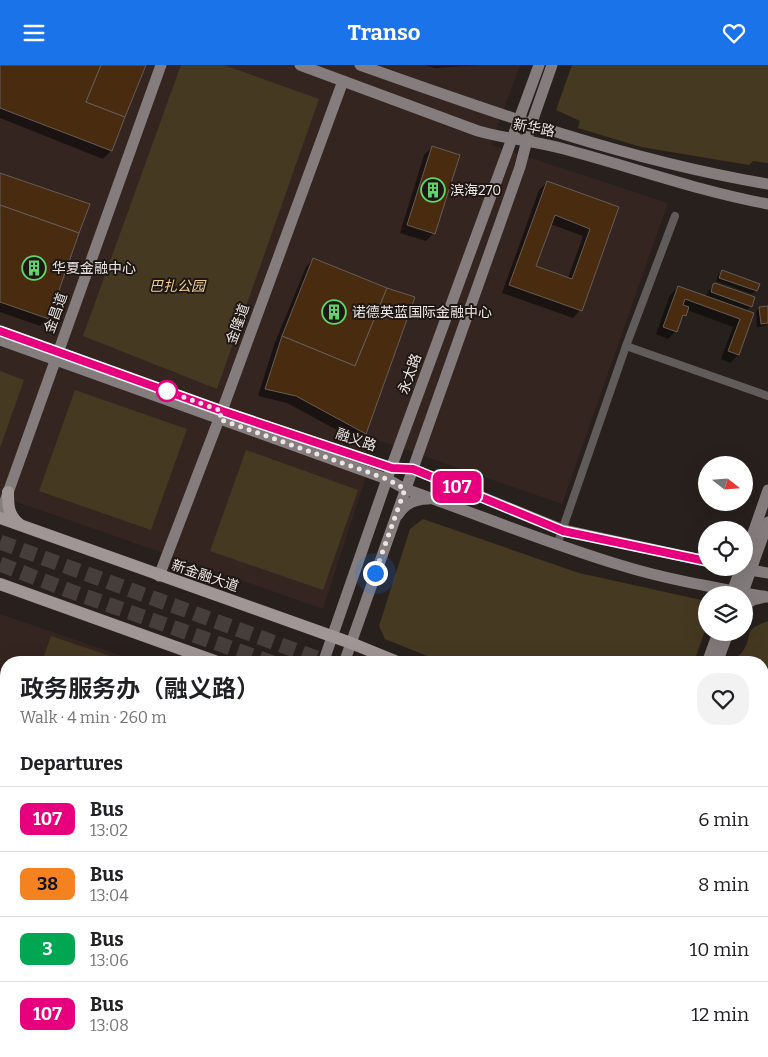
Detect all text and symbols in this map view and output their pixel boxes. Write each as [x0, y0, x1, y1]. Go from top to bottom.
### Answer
icon: menu [20, 19, 48, 47]
text: Transo [348, 19, 420, 46]
icon: heart [720, 19, 748, 47]
street label: 新华路 [512, 116, 556, 140]
building icon: 滨海270 [420, 177, 446, 203]
place label: 滨海270 [450, 182, 501, 199]
building icon: 华夏金融中心 [21, 255, 47, 281]
place label: 华夏金融中心 [52, 260, 136, 277]
park label: 巴扎公园 [149, 278, 207, 295]
street label: 金昌道 [41, 290, 71, 336]
building icon: 诺德英蓝国际金融中心 [321, 299, 347, 325]
street label: 金隆道 [223, 301, 253, 347]
place label: 诺德英蓝国际金融中心 [352, 304, 492, 321]
street label: 永太路 [395, 351, 425, 397]
unlabelled marker [156, 380, 178, 402]
street label: 融义路 [333, 425, 379, 455]
north arrow [698, 456, 752, 511]
map controls [698, 456, 753, 641]
line badge: 107 [428, 471, 486, 503]
text: 107 [443, 476, 471, 498]
button: locate [698, 521, 753, 576]
street label: 新金融大道 [169, 557, 241, 595]
your location [363, 561, 388, 586]
button: layers [698, 586, 753, 641]
button: heart [697, 673, 749, 725]
text: 政务服务办（融义路） [20, 675, 260, 703]
text: Walk · 4 min · 260 m [20, 708, 167, 727]
text: Departures [20, 752, 123, 775]
text: Bus [90, 798, 124, 821]
text: 107 [33, 808, 62, 830]
text: 6 min [698, 808, 749, 831]
text: 13:02 [90, 821, 128, 840]
text: Bus [90, 863, 124, 886]
text: 38 [37, 873, 58, 895]
text: 8 min [698, 873, 749, 896]
text: 13:04 [90, 886, 129, 905]
text: Bus [90, 928, 124, 951]
text: 3 [42, 938, 53, 960]
text: 10 min [689, 938, 749, 961]
text: 13:06 [90, 951, 129, 970]
text: Bus [90, 993, 124, 1016]
text: 107 [33, 1003, 62, 1025]
text: 12 min [691, 1003, 749, 1026]
text: 13:08 [90, 1016, 129, 1035]

